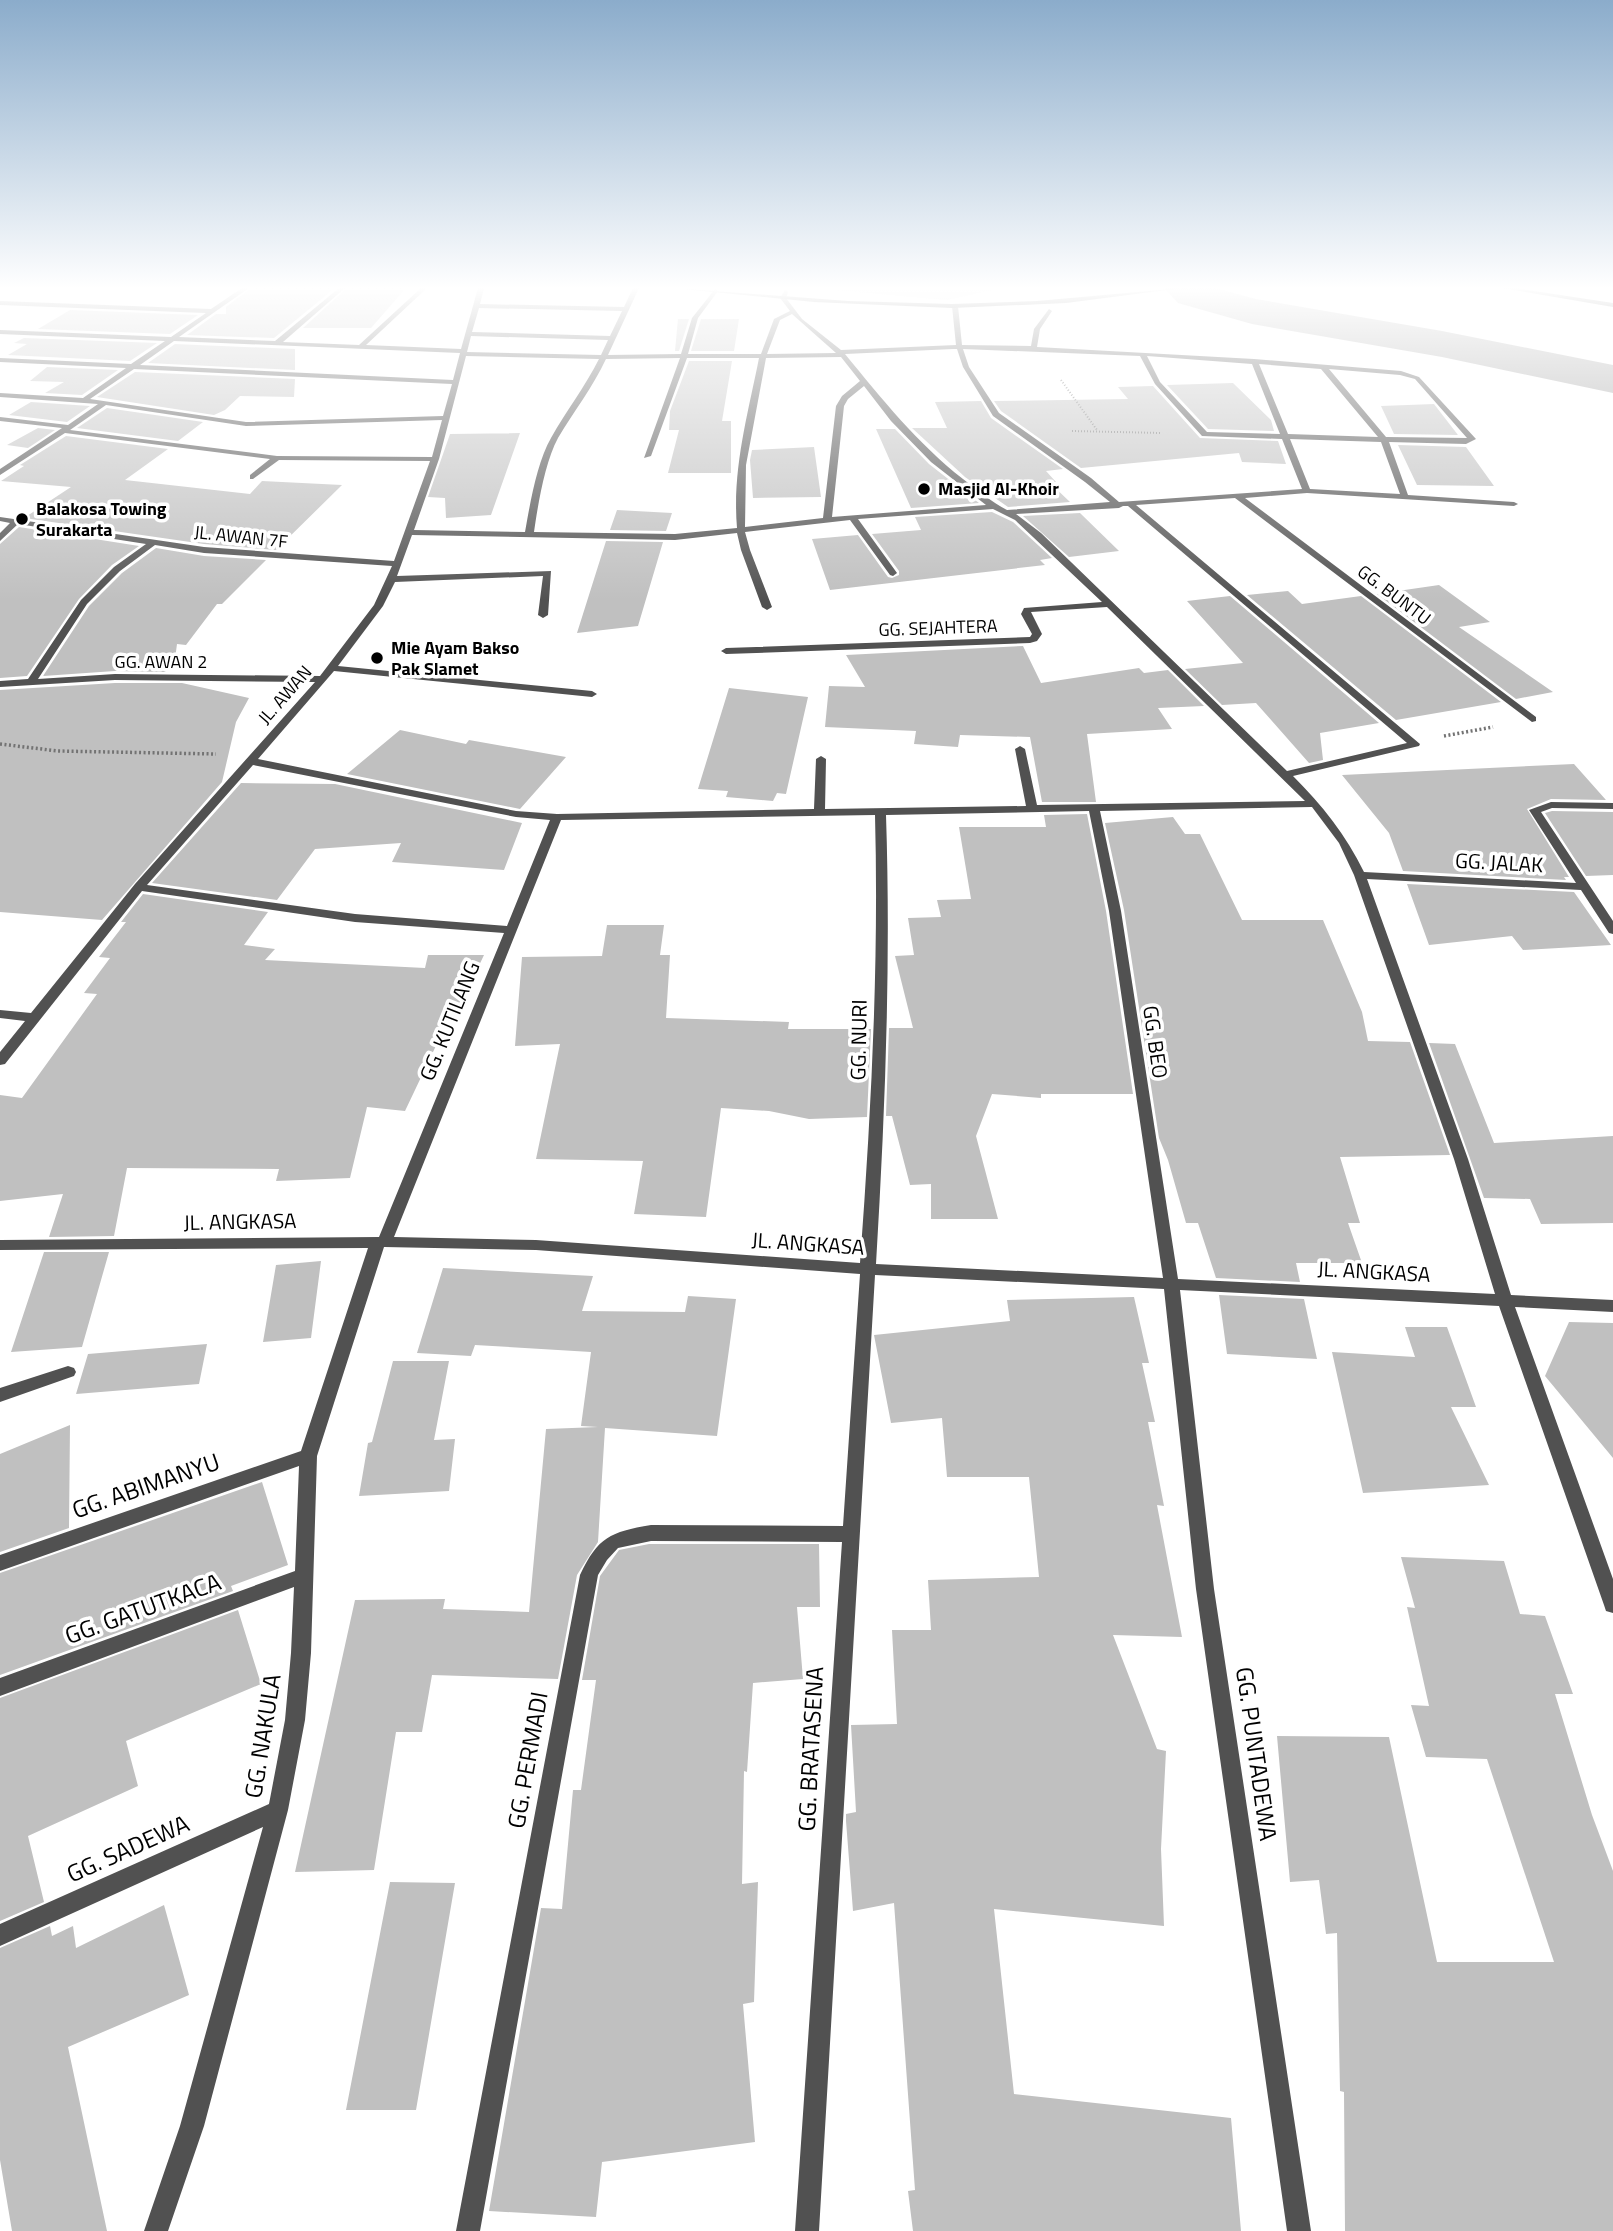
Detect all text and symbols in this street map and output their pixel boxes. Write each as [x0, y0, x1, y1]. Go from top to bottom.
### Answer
place label: Masjid Al-Khoir [938, 475, 1059, 502]
marker: Masjid Al-Khoir [916, 481, 932, 497]
place label: Balakosa Towing Surakarta [36, 495, 167, 543]
marker: Balakosa Towing Surakarta [14, 511, 30, 527]
street label: JL. AWAN 7F [193, 518, 289, 555]
street label: GG. BUNTU [1352, 558, 1437, 631]
street label: GG. SEJAHTERA [878, 612, 998, 643]
place label: Mie Ayam Bakso Pak Slamet [391, 634, 519, 682]
street label: GG. AWAN 2 [115, 648, 207, 675]
marker: Mie Ayam Bakso Pak Slamet [369, 650, 385, 666]
street label: JL. AWAN [251, 659, 318, 730]
street label: GG. JALAK [1454, 844, 1544, 880]
street label: GG. KUTILANG [411, 956, 488, 1085]
street label: GG. NURI [841, 999, 875, 1081]
street label: GG. BEO [1135, 1003, 1177, 1080]
street label: JL. ANGKASA [183, 1204, 297, 1238]
street label: JL. ANGKASA [751, 1223, 866, 1263]
street label: JL. ANGKASA [1317, 1252, 1432, 1290]
street label: GG. ABIMANYU [67, 1443, 224, 1527]
street label: GG. GATUTKACA [60, 1563, 226, 1653]
street label: GG. PUNTADEWA [1227, 1664, 1287, 1843]
street label: GG. BRATASENA [788, 1666, 832, 1832]
street label: GG. NAKULA [234, 1671, 290, 1801]
street label: GG. PERMADI [497, 1689, 557, 1831]
street label: GG. SADEWA [60, 1805, 195, 1891]

